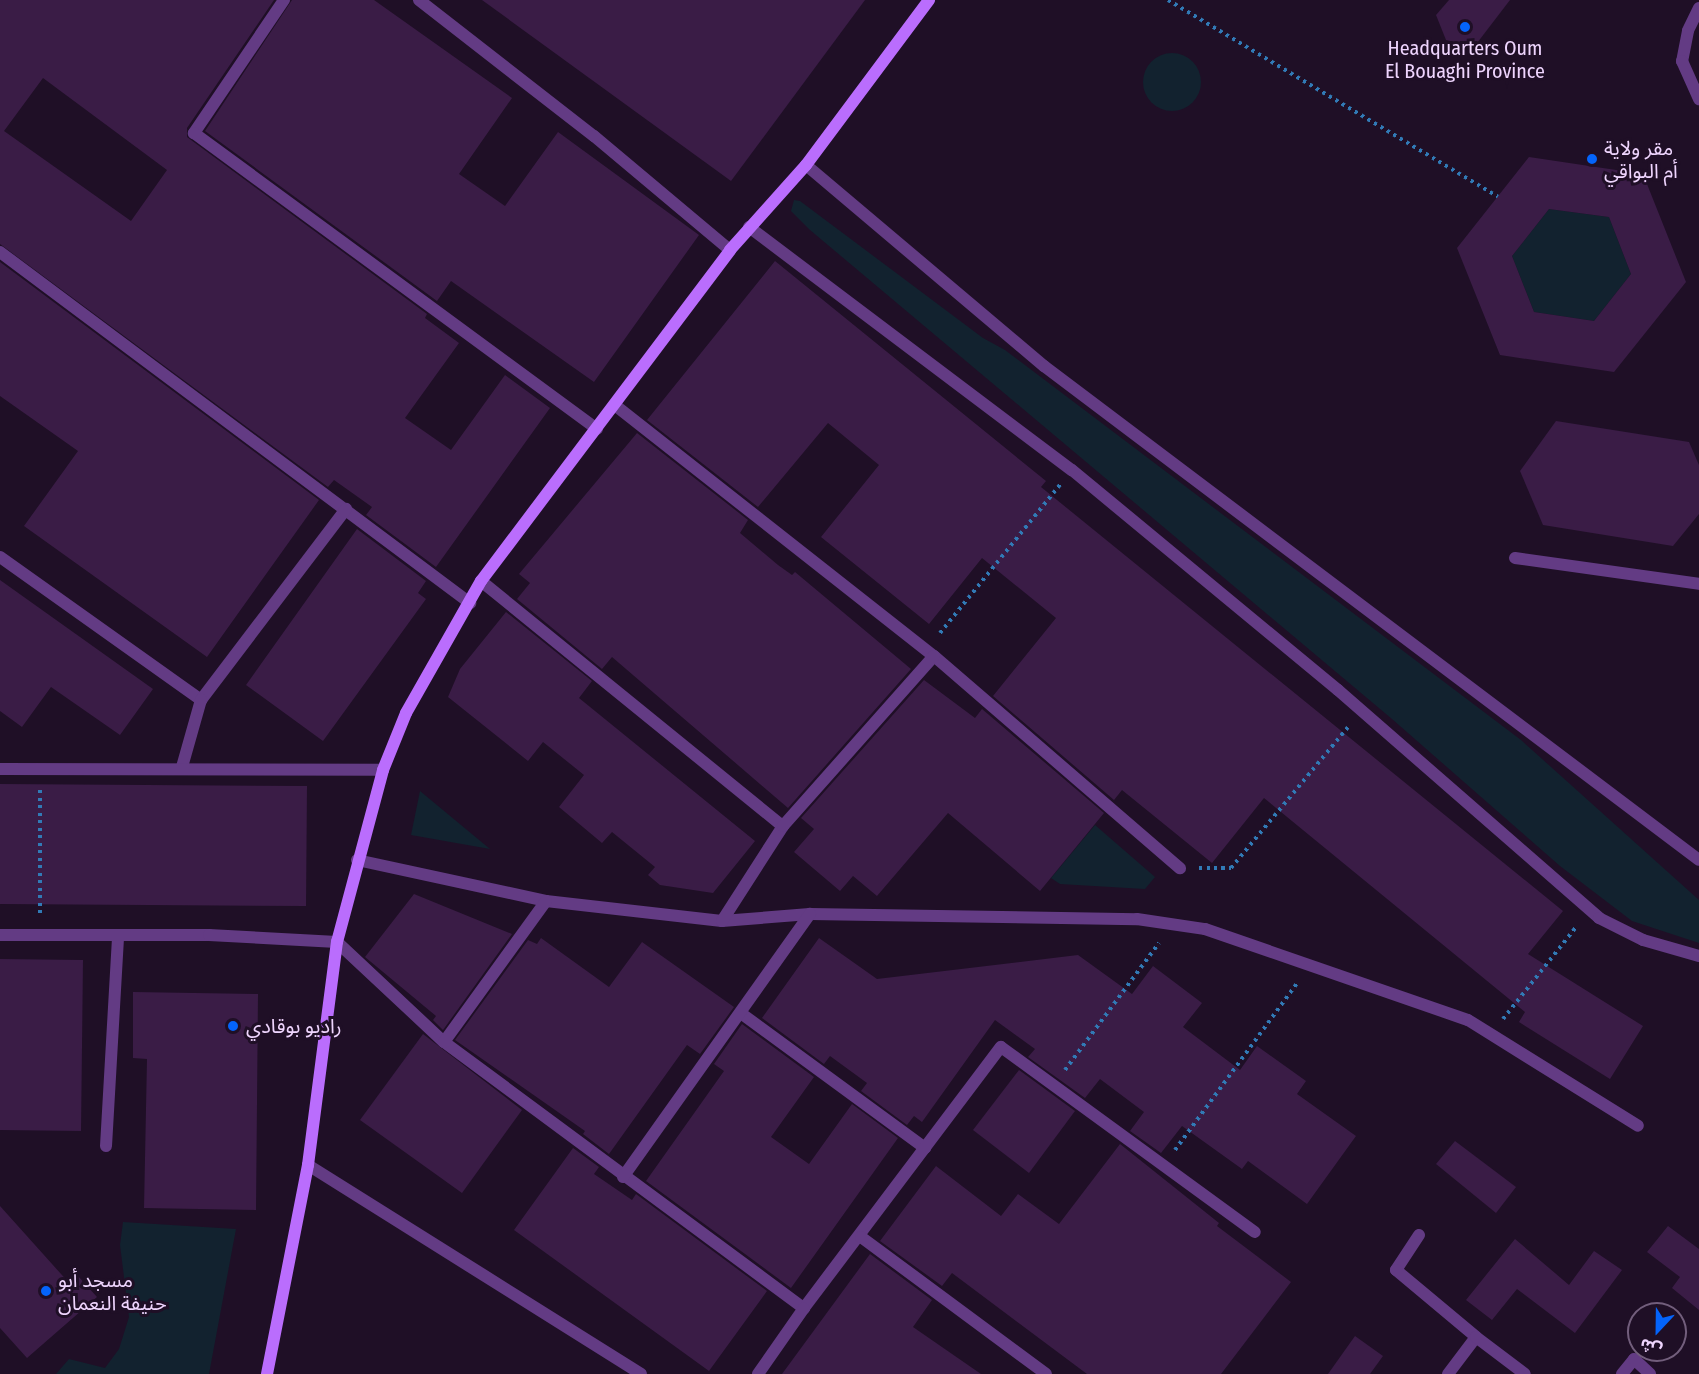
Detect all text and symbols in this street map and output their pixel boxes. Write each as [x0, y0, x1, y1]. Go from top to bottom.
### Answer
marker: Headquarters Oum El Bouaghi Province [1458, 20, 1472, 34]
place label: Headquarters Oum El Bouaghi Province [1385, 36, 1545, 83]
place label: مقر ولاية أم البواقي [1604, 136, 1678, 183]
marker: مقر ولاية أم البواقي [1585, 152, 1599, 166]
place label: راديو بوقادي [246, 1014, 342, 1038]
marker: راديو بوقادي [224, 1017, 242, 1035]
place label: مسجد أبو حنيفة النعمان [58, 1268, 167, 1315]
marker: مسجد أبو حنيفة النعمان [39, 1284, 53, 1298]
north arrow [1627, 1302, 1687, 1362]
text: ش [1637, 1334, 1665, 1360]

